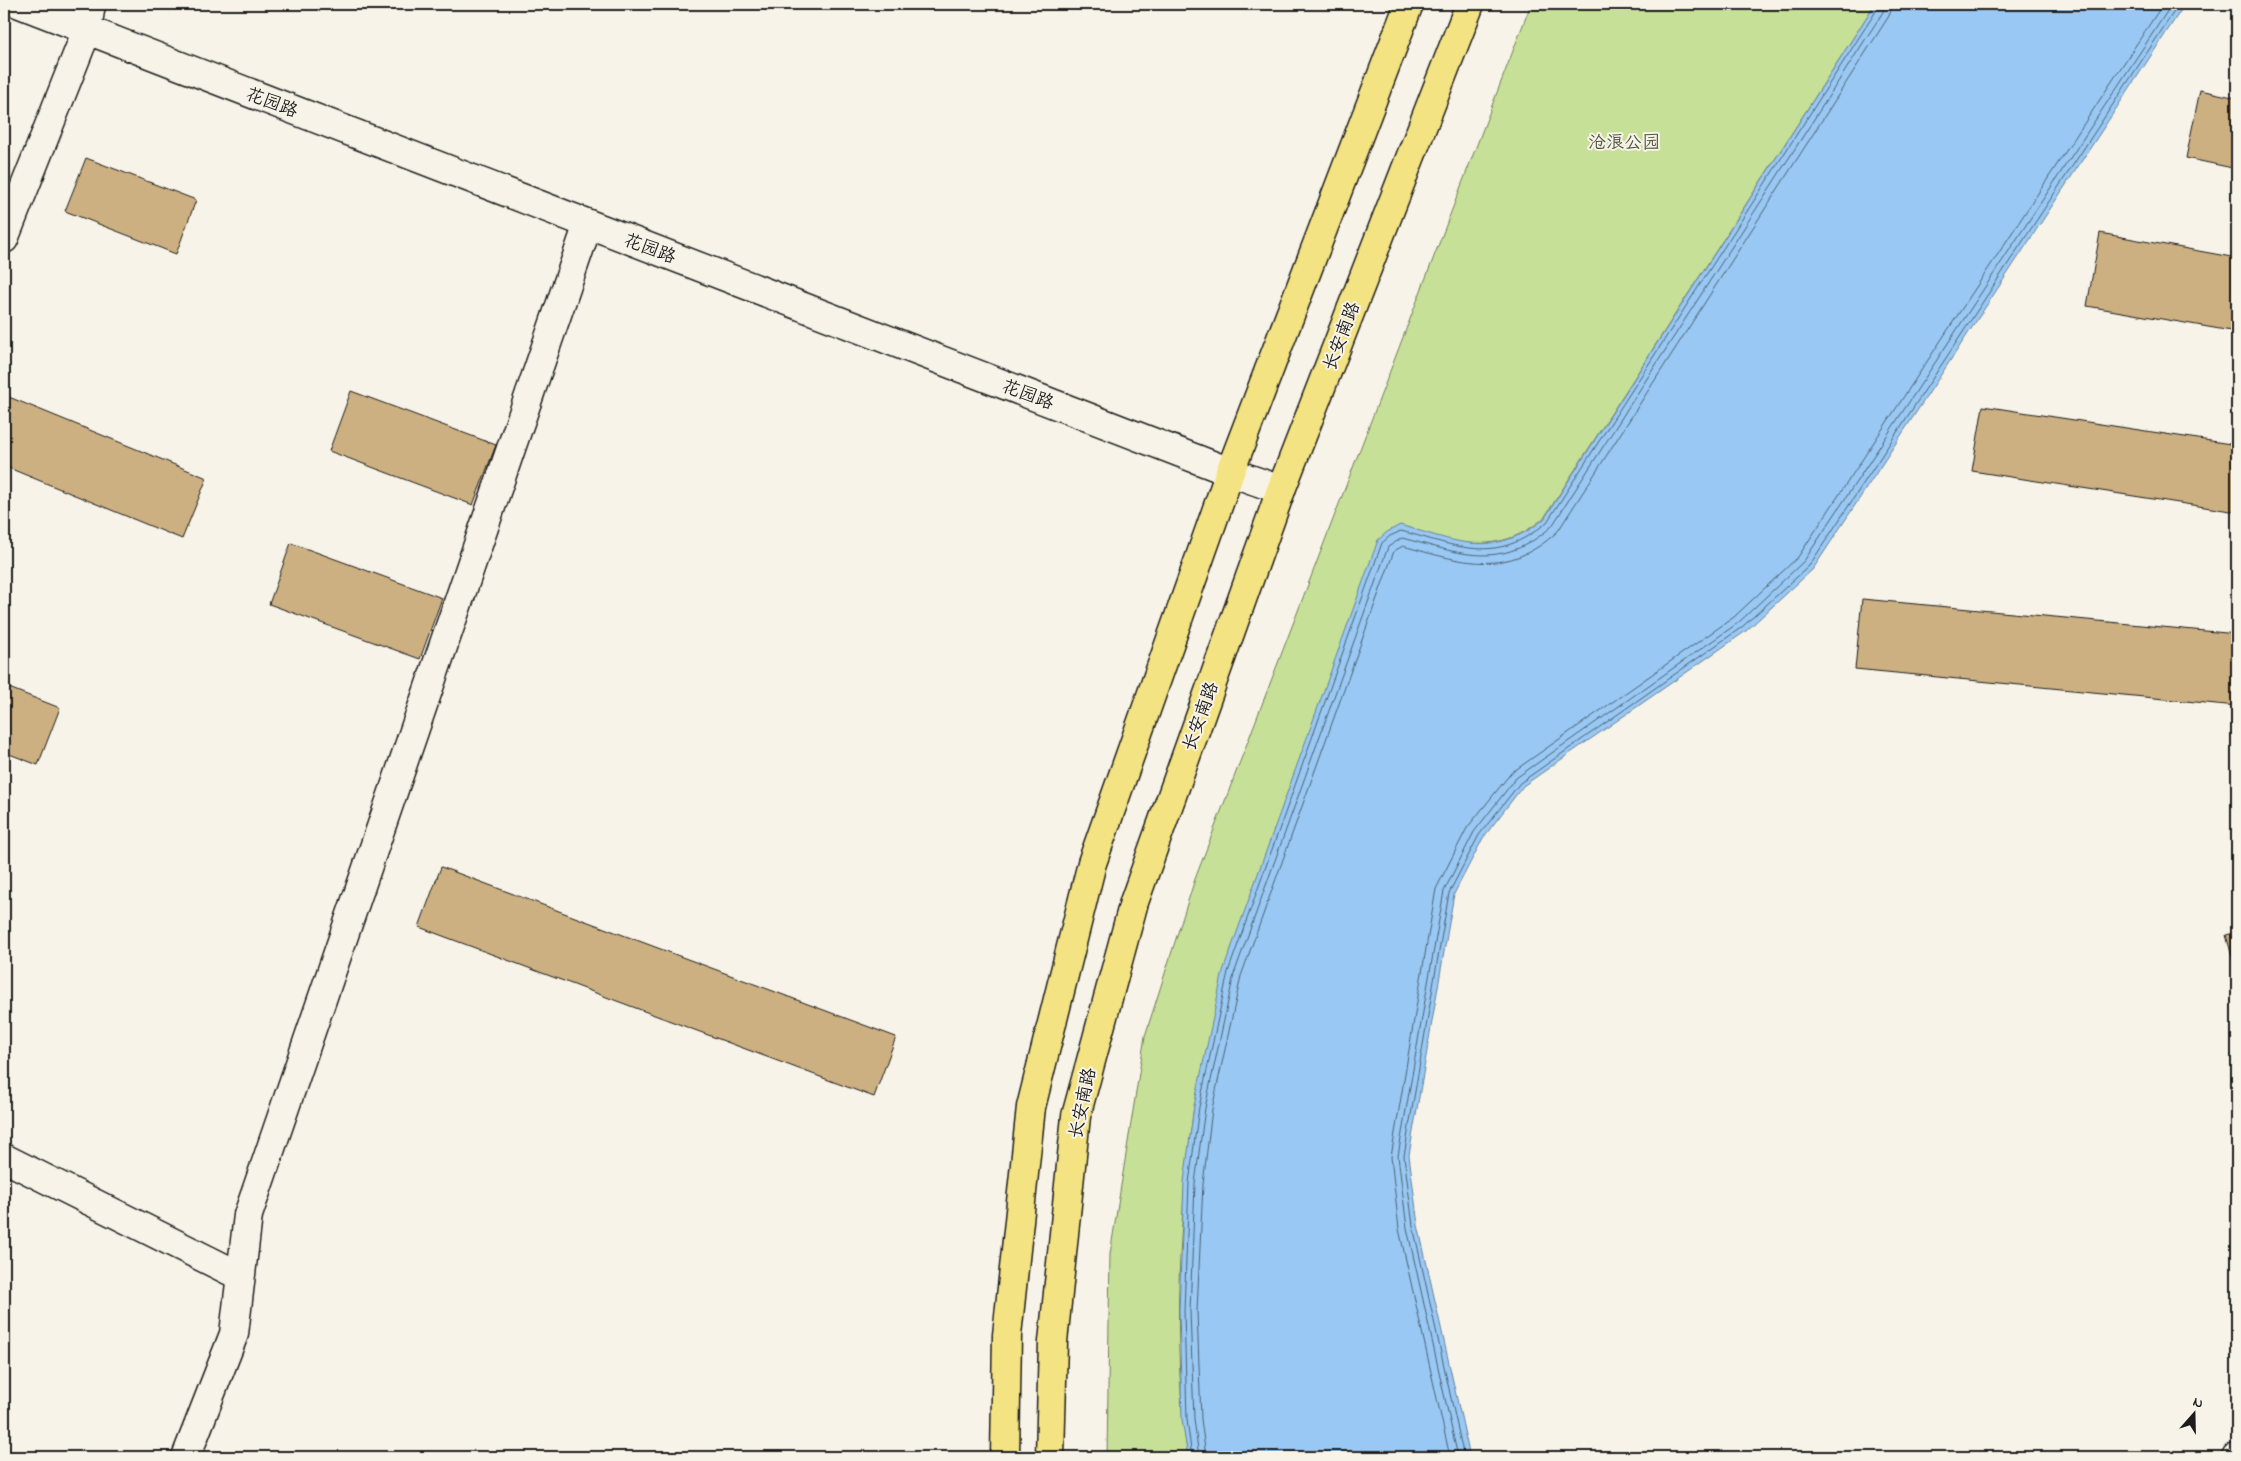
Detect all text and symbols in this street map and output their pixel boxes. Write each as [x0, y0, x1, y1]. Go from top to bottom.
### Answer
street label: 花园路 [241, 82, 301, 126]
park label: 沧浪公园 [1588, 131, 1660, 157]
street label: 花园路 [619, 228, 679, 272]
street label: 长安南路 [1318, 298, 1368, 375]
street label: 花园路 [997, 374, 1057, 418]
street label: 长安南路 [1177, 678, 1226, 755]
street label: 长安南路 [1064, 1065, 1104, 1141]
north arrow [2168, 1388, 2218, 1438]
text: N [2190, 1392, 2206, 1415]

